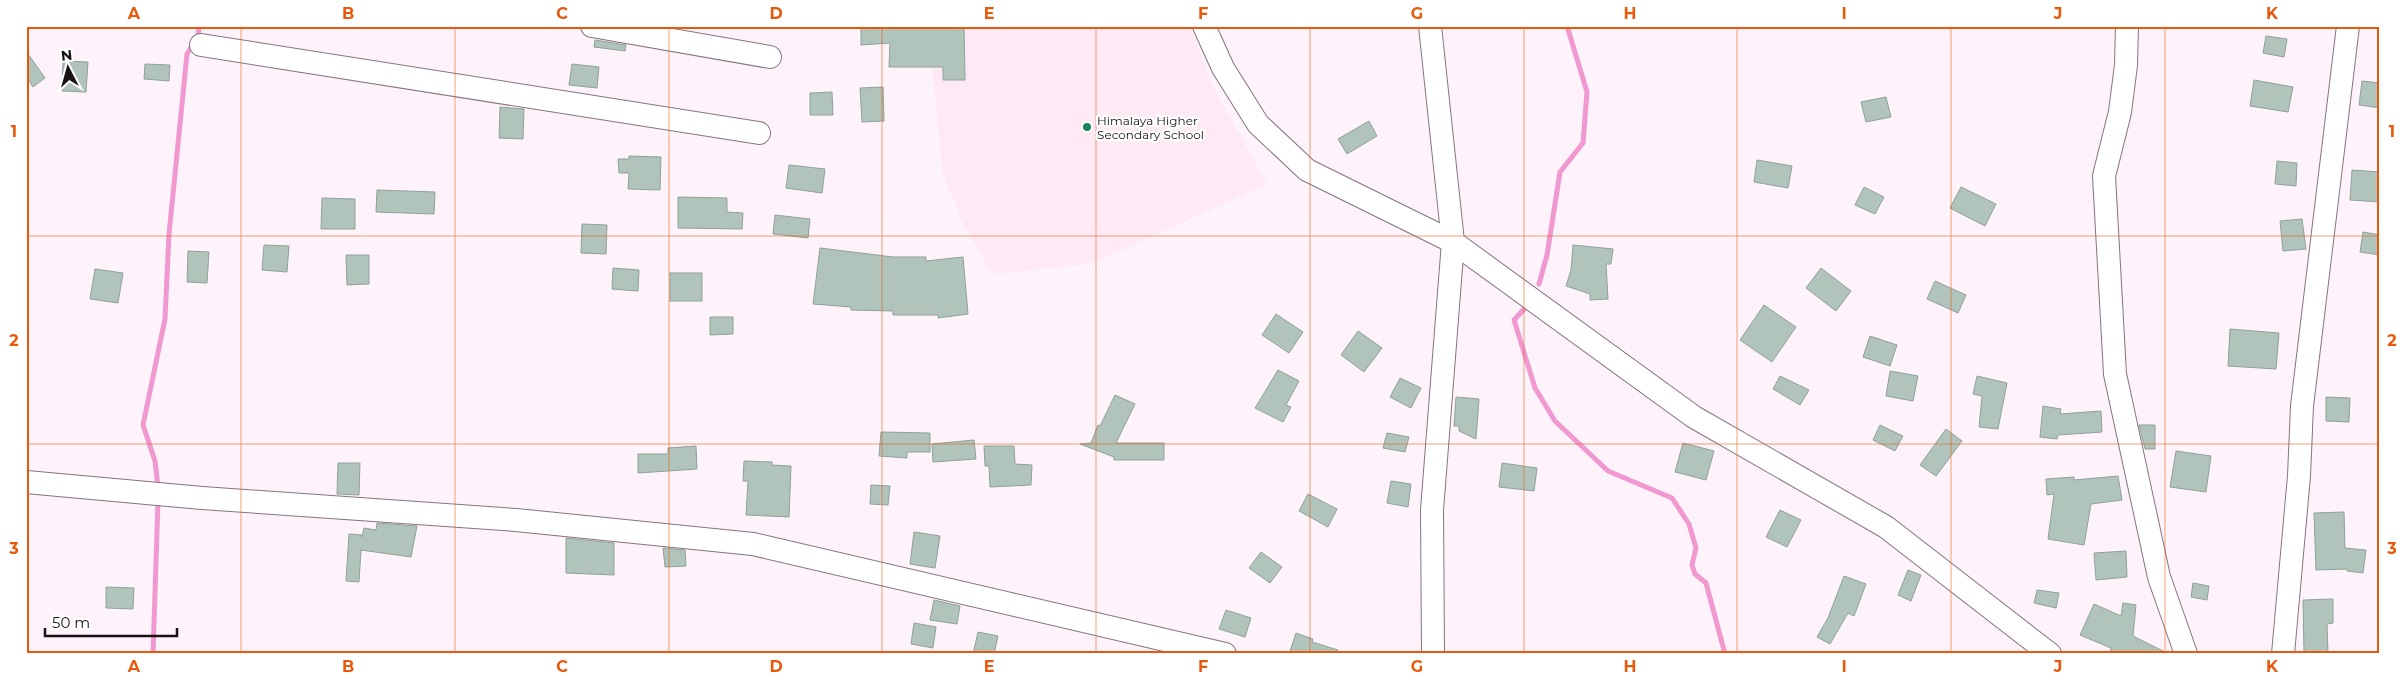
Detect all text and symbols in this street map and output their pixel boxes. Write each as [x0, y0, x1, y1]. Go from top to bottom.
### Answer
text: A [127, 4, 141, 23]
text: B [342, 4, 354, 23]
text: C [556, 4, 568, 23]
text: D [769, 4, 783, 23]
text: E [984, 4, 994, 23]
text: F [1198, 4, 1208, 23]
text: G [1411, 4, 1423, 23]
text: H [1624, 4, 1636, 23]
text: I [1841, 4, 1847, 23]
text: J [2053, 4, 2062, 23]
text: K [2266, 4, 2279, 23]
north arrow [42, 42, 92, 92]
text: N [60, 46, 73, 65]
place label: Himalaya Higher Secondary School [1097, 113, 1204, 142]
marker: Himalaya Higher Secondary School [1081, 121, 1093, 133]
text: 1 [11, 122, 17, 141]
text: 1 [2389, 122, 2395, 141]
text: 2 [9, 331, 19, 350]
text: 2 [2387, 331, 2397, 350]
text: 3 [8, 539, 19, 558]
text: 3 [2386, 539, 2397, 558]
scale bar [45, 605, 178, 637]
text: 50 m [52, 613, 90, 632]
text: A [127, 657, 141, 676]
text: B [342, 657, 354, 676]
text: C [556, 657, 568, 676]
text: D [769, 657, 783, 676]
text: E [984, 657, 994, 676]
text: F [1198, 657, 1208, 676]
text: G [1411, 657, 1423, 676]
text: H [1624, 657, 1636, 676]
text: I [1841, 657, 1847, 676]
text: J [2053, 657, 2062, 676]
text: K [2266, 657, 2279, 676]

